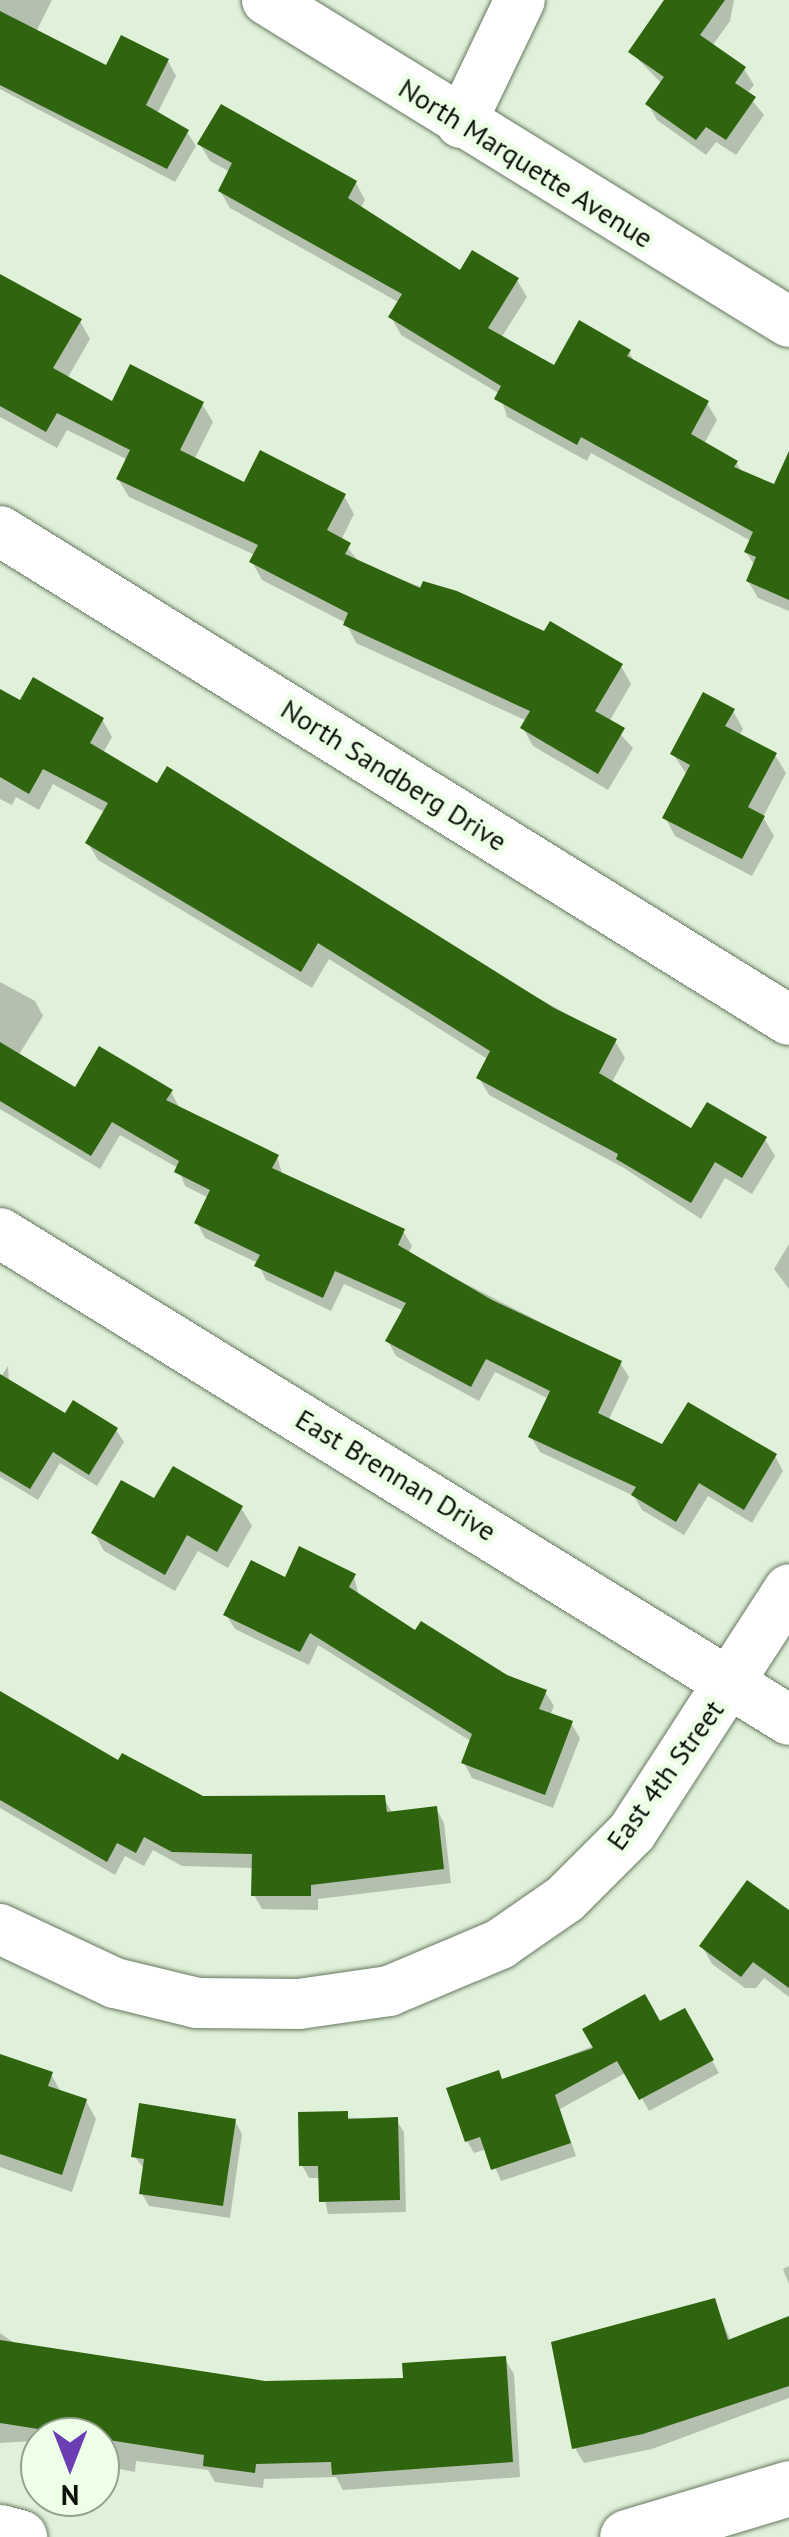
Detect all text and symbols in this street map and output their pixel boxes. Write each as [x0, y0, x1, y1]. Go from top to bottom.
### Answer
street label: North Marquette Avenue [392, 71, 660, 255]
street label: North Sandberg Drive [275, 692, 513, 858]
street label: East Brennan Drive [290, 1402, 502, 1548]
street label: East 4th Street [599, 1694, 731, 1856]
north arrow [20, 2417, 120, 2517]
text: N [61, 2477, 79, 2514]

